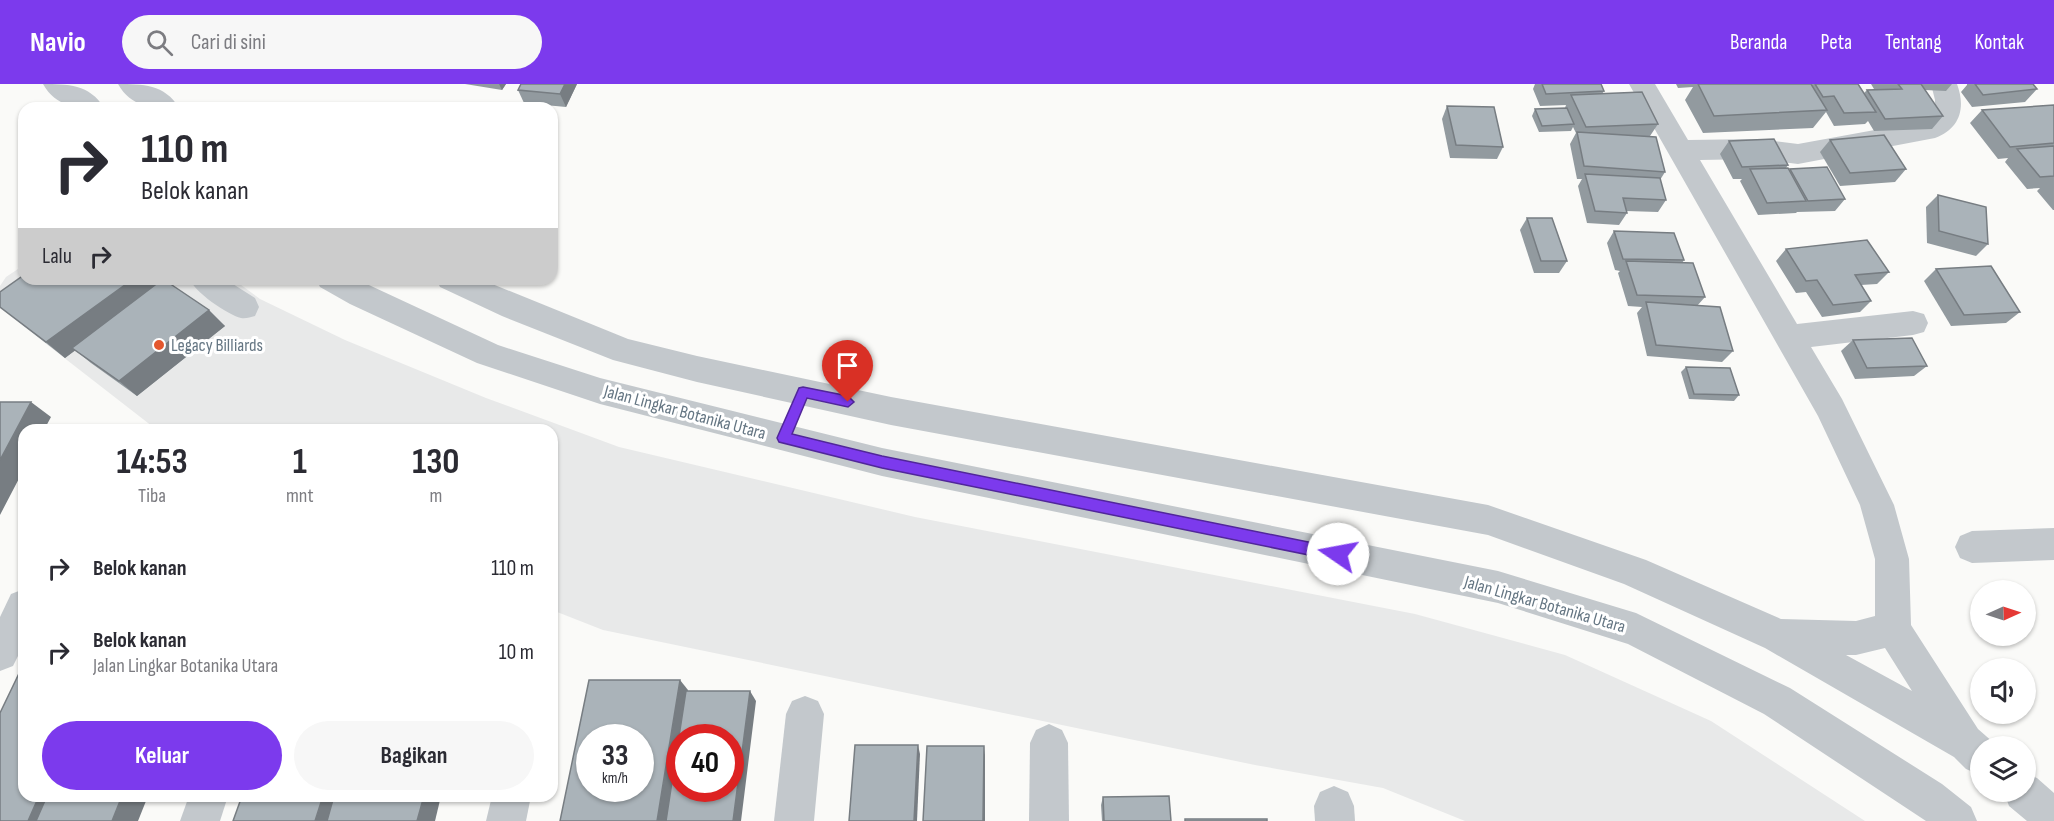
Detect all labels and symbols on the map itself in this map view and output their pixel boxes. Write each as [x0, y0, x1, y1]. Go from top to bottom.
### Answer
place label: Legacy Billiards [171, 335, 263, 356]
marker: Legacy Billiards [152, 338, 166, 352]
pin [822, 340, 873, 402]
street label: Jalan Lingkar Botanika Utara [601, 380, 768, 444]
position arrow [1306, 522, 1370, 586]
street label: Jalan Lingkar Botanika Utara [1461, 571, 1628, 638]
north arrow [1970, 580, 2036, 646]
speed limit sign: 40 [666, 724, 744, 802]

